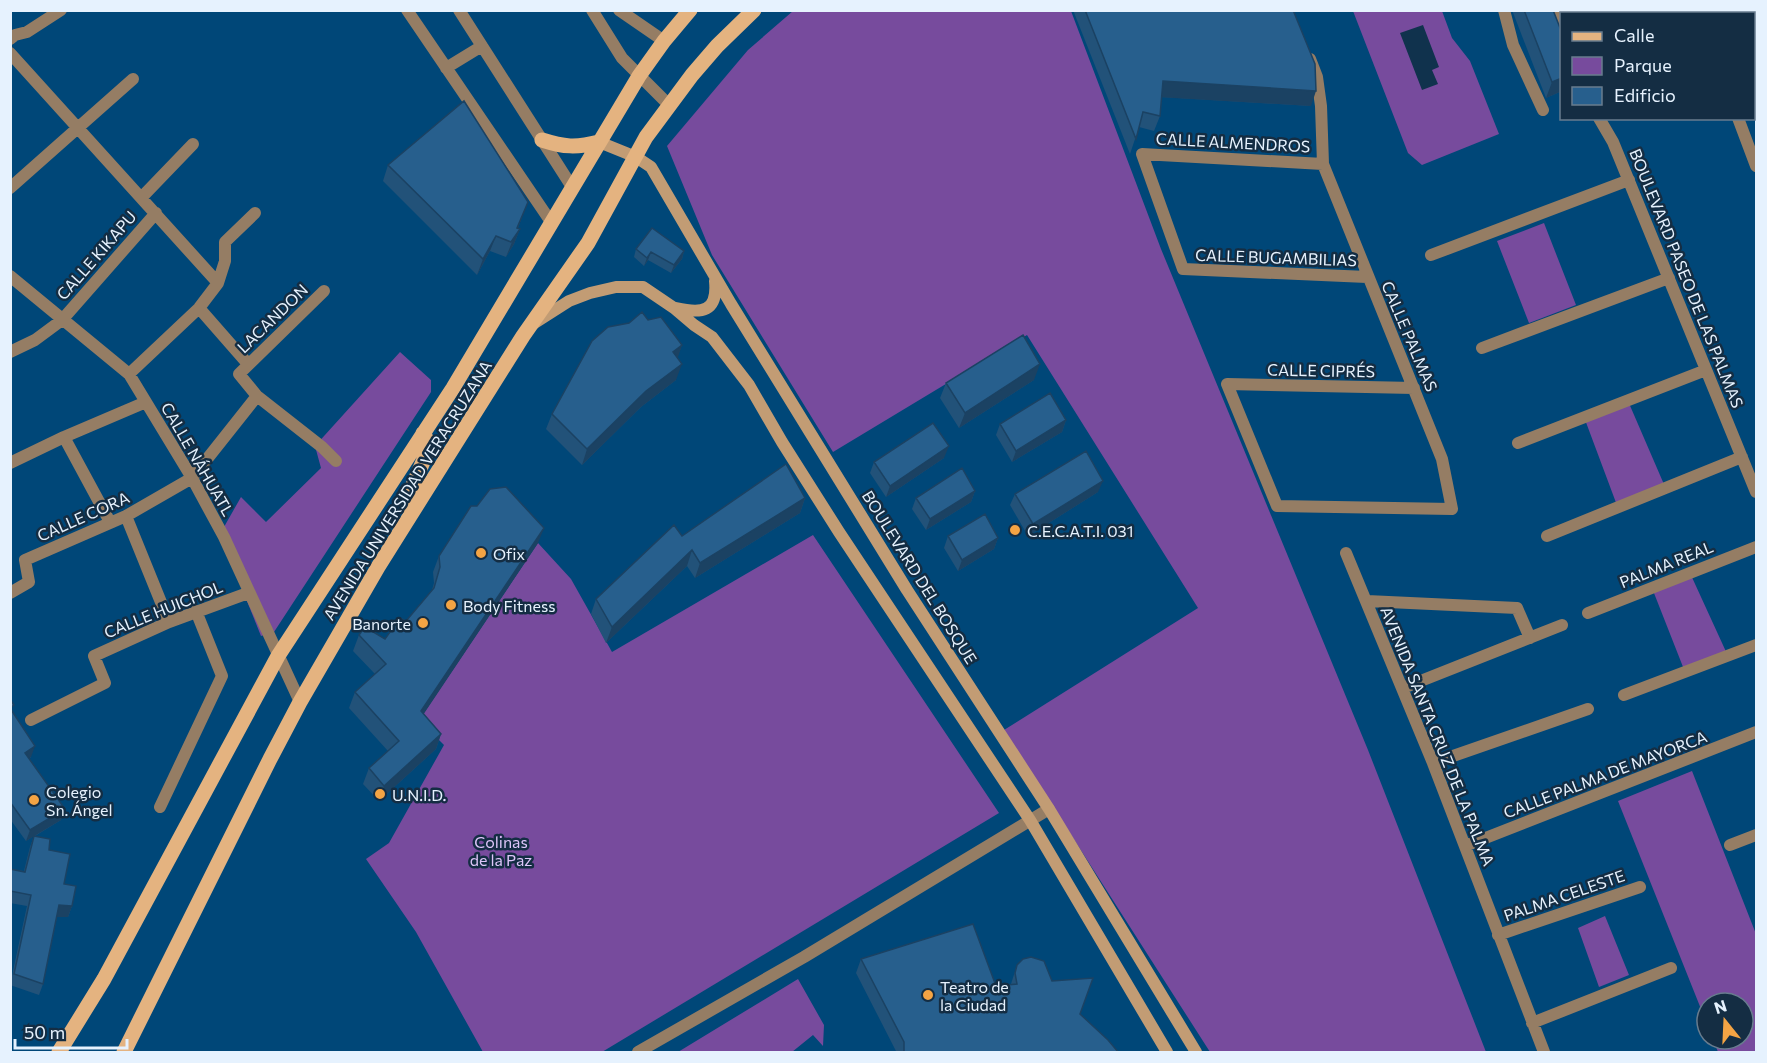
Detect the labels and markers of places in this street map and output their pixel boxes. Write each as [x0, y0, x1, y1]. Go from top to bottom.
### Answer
place label: C.E.C.A.T.I. 031 [1027, 521, 1134, 540]
marker: C.E.C.A.T.I. 031 [1008, 523, 1022, 537]
place label: Ofix [493, 544, 526, 563]
marker: Ofix [474, 546, 488, 560]
place label: Body Fitness [463, 596, 555, 615]
marker: Body Fitness [444, 598, 458, 612]
place label: Banorte [352, 614, 411, 633]
marker: Banorte [416, 616, 430, 630]
place label: Colegio Sn. Ángel [46, 782, 113, 819]
place label: U.N.I.D. [392, 785, 446, 804]
marker: U.N.I.D. [373, 787, 387, 801]
marker: Colegio Sn. Ángel [27, 793, 41, 807]
place label: Teatro de la Ciudad [940, 977, 1009, 1014]
marker: Teatro de la Ciudad [921, 988, 935, 1002]

